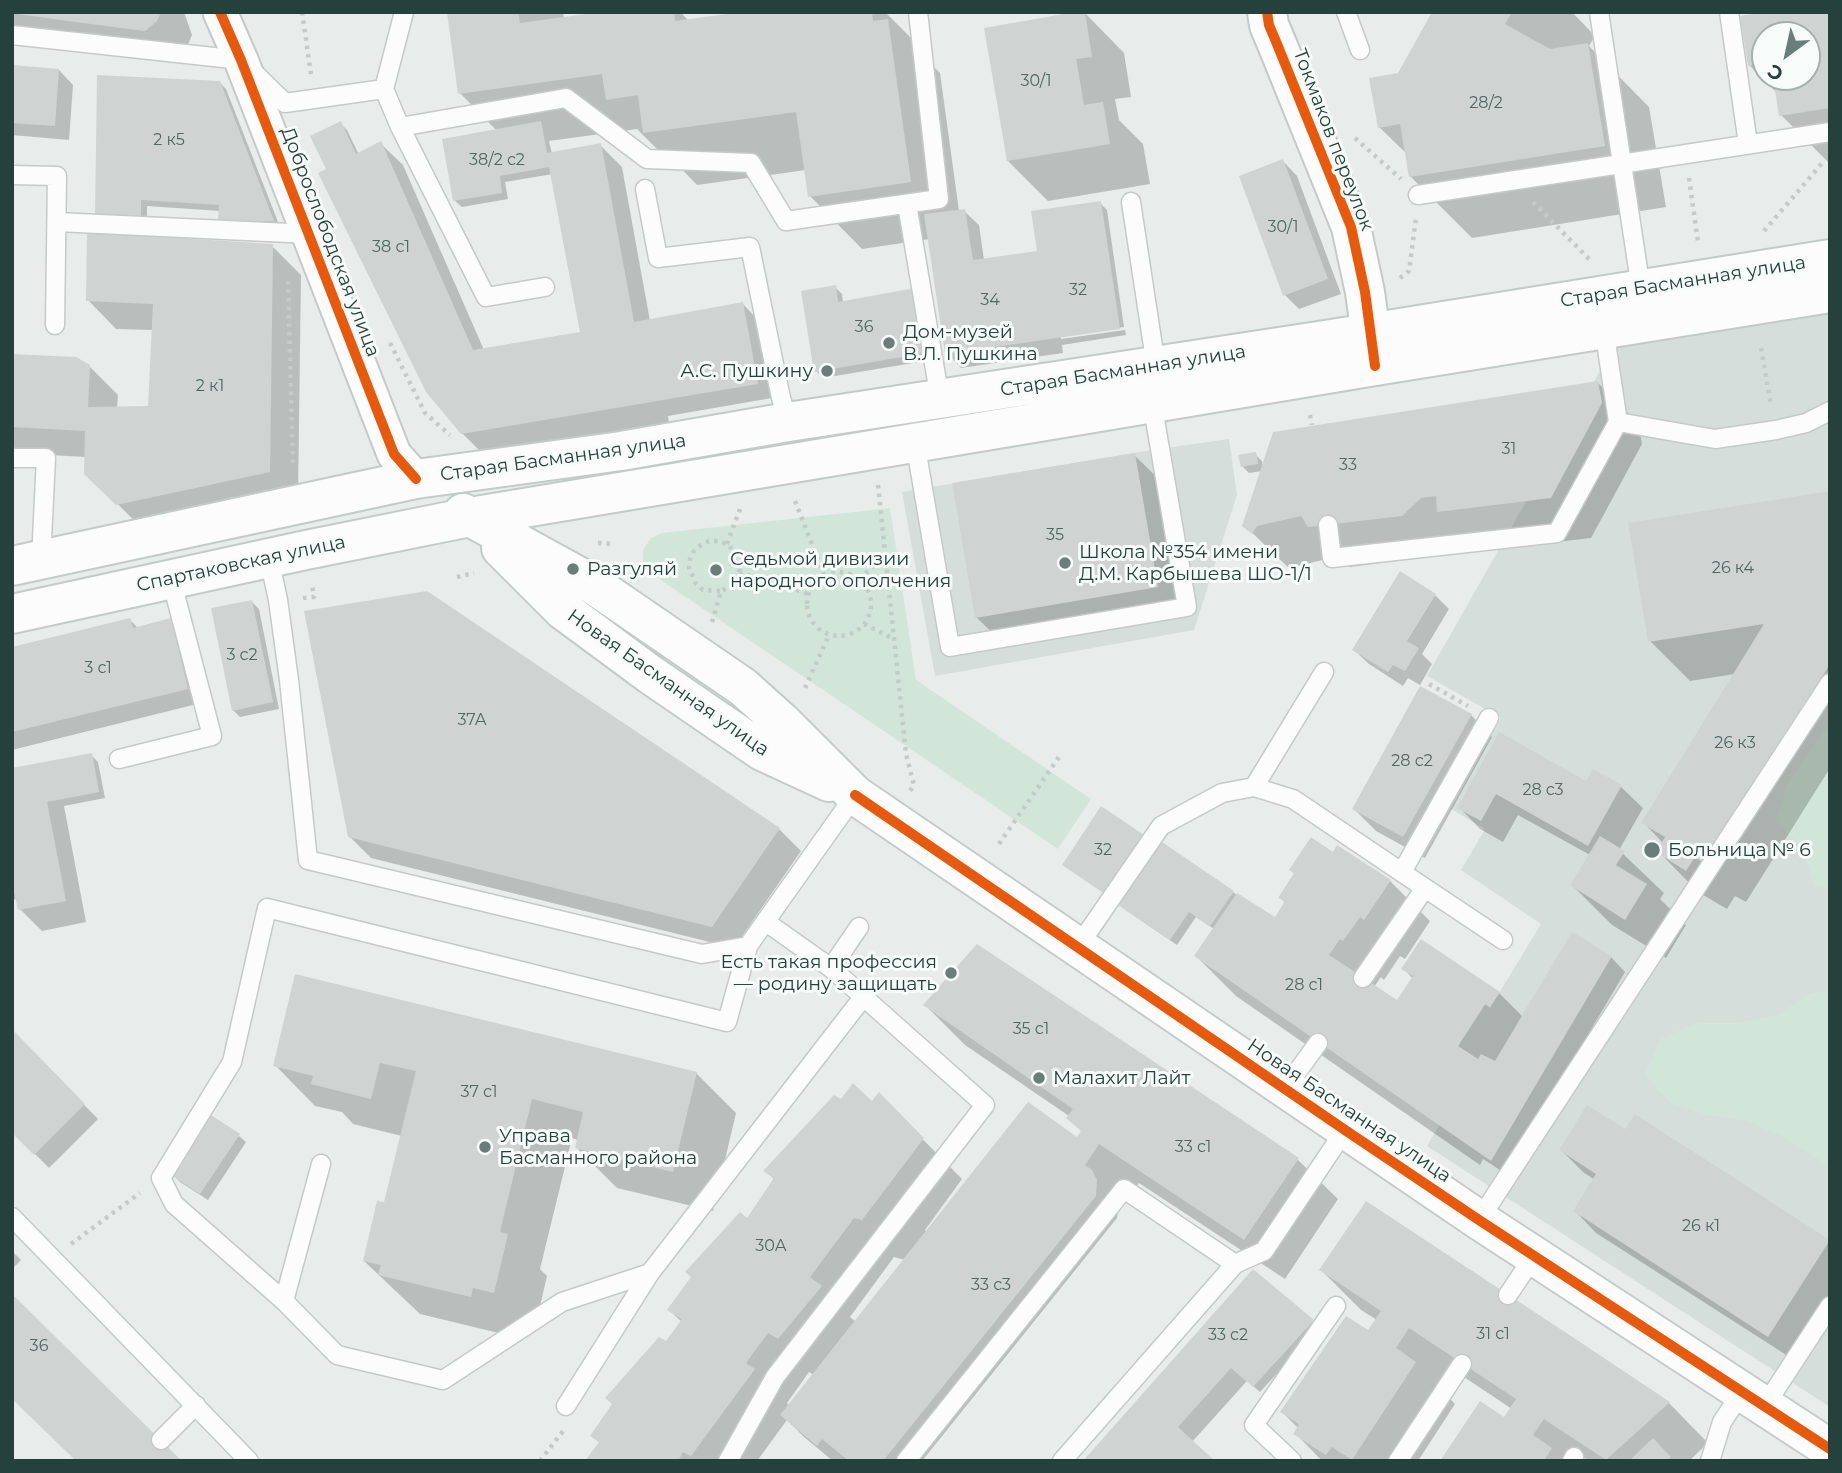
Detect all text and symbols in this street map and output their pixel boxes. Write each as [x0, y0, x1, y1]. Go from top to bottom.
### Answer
north arrow [1751, 21, 1821, 91]
street label: Токмаков переулок [1288, 46, 1378, 234]
text: С [1763, 59, 1787, 86]
house number: 30/1 [1021, 71, 1051, 91]
house number: 28/2 [1469, 93, 1503, 113]
street label: Доброслободская улица [276, 124, 384, 360]
house number: 2 к5 [153, 130, 185, 150]
house number: 38/2 с2 [469, 150, 525, 170]
house number: 30/1 [1268, 217, 1298, 237]
house number: 38 с1 [372, 237, 410, 257]
street label: Старая Басманная улица [1559, 251, 1807, 313]
house number: 32 [1069, 280, 1087, 300]
house number: 34 [980, 290, 1000, 310]
house number: 36 [855, 317, 873, 337]
place label: Дом-музей В.Л. Пушкина [903, 321, 1038, 365]
marker: Дом-музей В.Л. Пушкина [881, 335, 897, 351]
street label: Старая Басманная улица [999, 340, 1247, 402]
place label: А.С. Пушкину [680, 360, 813, 382]
marker: А.С. Пушкину [819, 363, 835, 379]
house number: 2 к1 [196, 376, 224, 396]
street label: Старая Басманная улица [439, 429, 687, 487]
house number: 31 [1502, 439, 1516, 459]
house number: 33 [1339, 455, 1357, 475]
house number: 35 [1046, 525, 1064, 545]
street label: Спартаковская улица [134, 531, 348, 597]
place label: Школа №354 имени Д.М. Карбышева ШО-1/1 [1079, 541, 1312, 585]
place label: Седьмой дивизии народного ополчения [730, 548, 951, 592]
marker: Школа №354 имени Д.М. Карбышева ШО-1/1 [1057, 555, 1073, 571]
place label: Разгуляй [587, 558, 677, 580]
house number: 26 к4 [1712, 558, 1754, 578]
marker: Разгуляй [565, 561, 581, 577]
marker: Седьмой дивизии народного ополчения [708, 562, 724, 578]
street label: Новая Басманная улица [563, 605, 773, 761]
house number: 3 с2 [226, 645, 258, 665]
house number: 3 с1 [84, 658, 112, 678]
house number: 37А [457, 710, 487, 730]
house number: 26 к3 [1714, 733, 1756, 753]
house number: 28 с2 [1391, 751, 1433, 771]
house number: 28 с3 [1522, 780, 1564, 800]
place label: Больница № 6 [1668, 839, 1811, 861]
house number: 32 [1094, 840, 1112, 860]
marker: Больница № 6 [1642, 840, 1662, 860]
place label: Есть такая профессия — родину защищать [721, 951, 937, 995]
marker: Есть такая профессия — родину защищать [943, 965, 959, 981]
house number: 28 с1 [1285, 975, 1323, 995]
house number: 35 с1 [1013, 1019, 1049, 1039]
street label: Новая Басманная улица [1243, 1034, 1455, 1188]
place label: Малахит Лайт [1053, 1067, 1191, 1089]
marker: Малахит Лайт [1031, 1070, 1047, 1086]
house number: 37 с1 [461, 1082, 497, 1102]
place label: Управа Басманного района [499, 1125, 697, 1169]
house number: 33 с1 [1175, 1137, 1211, 1157]
marker: Управа Басманного района [477, 1139, 493, 1155]
house number: 26 к1 [1682, 1216, 1720, 1236]
house number: 30А [755, 1236, 787, 1256]
house number: 33 с3 [971, 1275, 1011, 1295]
house number: 31 с1 [1476, 1324, 1510, 1344]
house number: 33 с2 [1208, 1325, 1248, 1345]
house number: 36 [30, 1336, 48, 1356]

